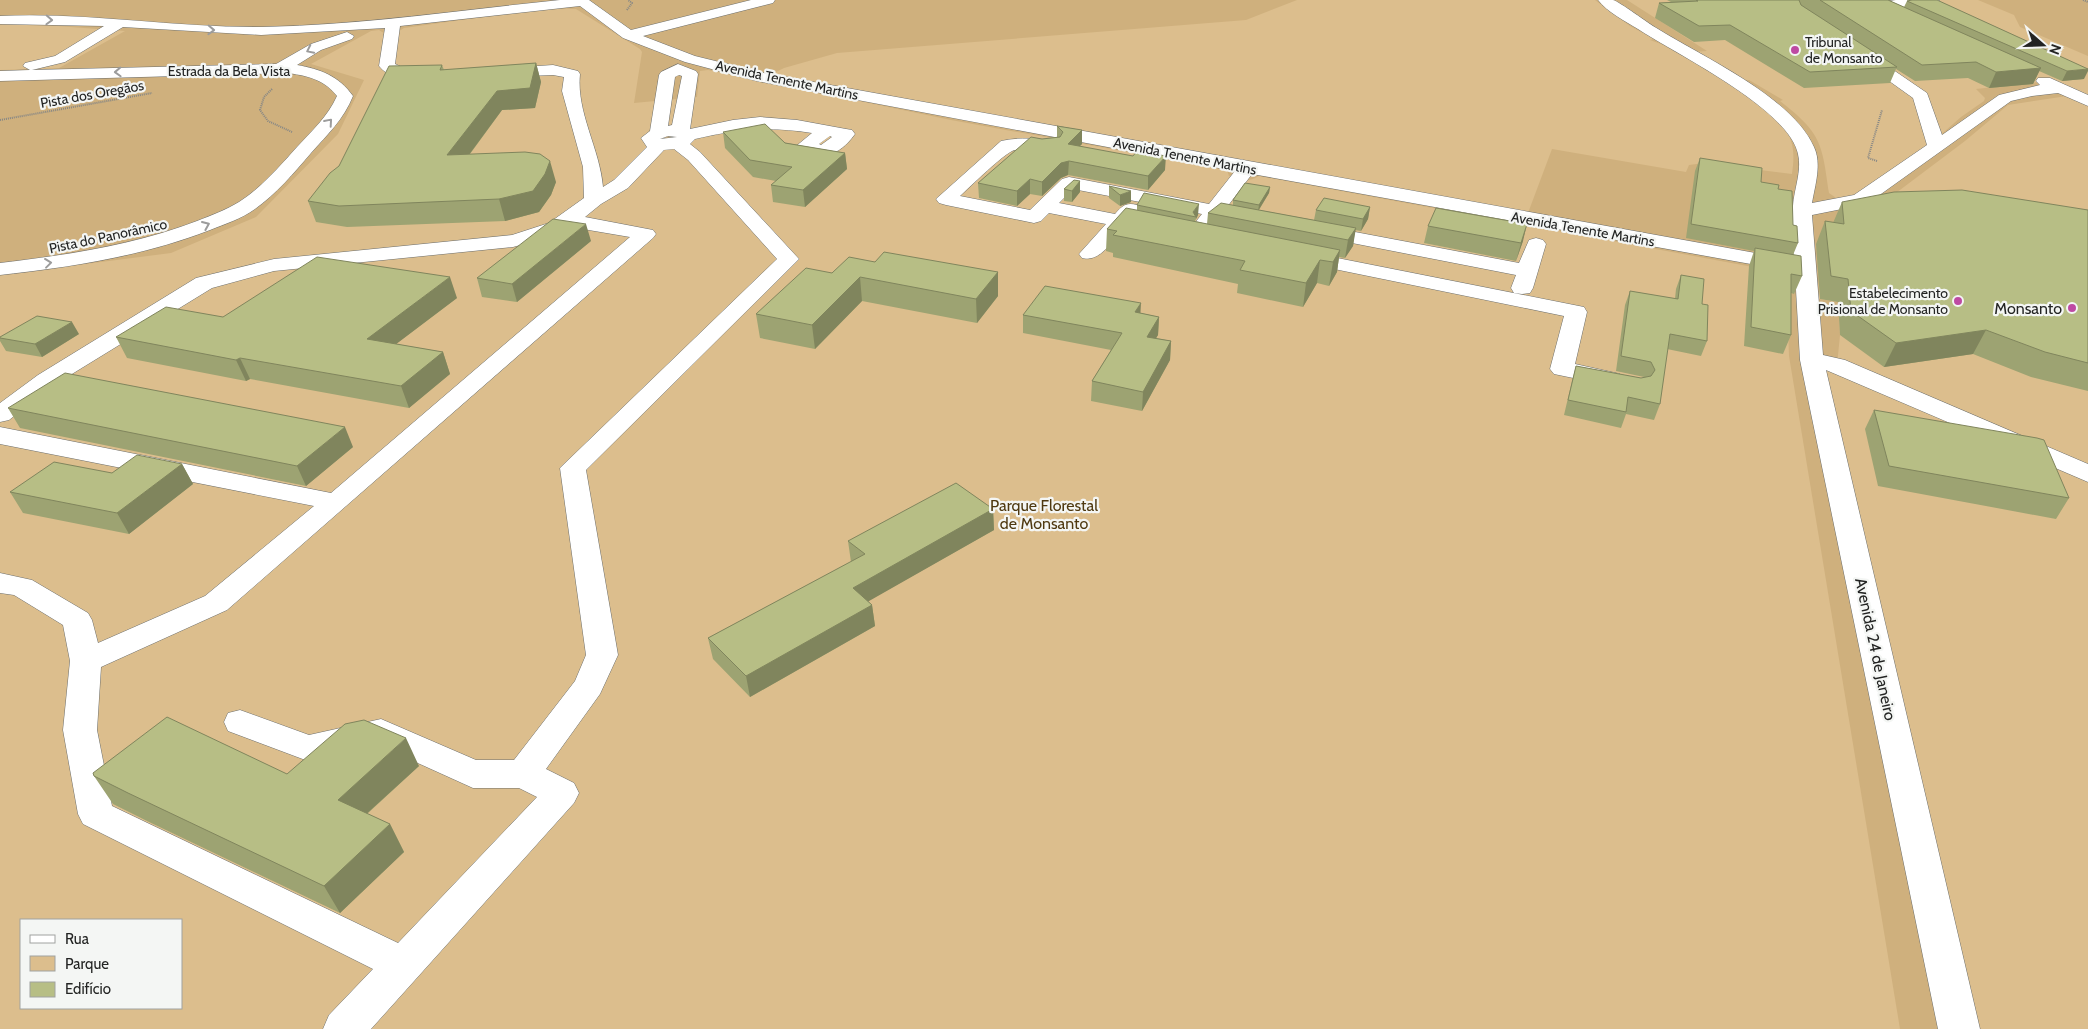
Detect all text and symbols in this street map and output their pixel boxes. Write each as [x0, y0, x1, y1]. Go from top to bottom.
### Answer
one-way arrow [45, 15, 53, 26]
north arrow [2018, 20, 2068, 70]
one-way arrow [207, 25, 215, 36]
place label: Tribunal de Monsanto [1805, 33, 1883, 67]
text: N [2045, 42, 2065, 57]
one-way arrow [306, 44, 315, 55]
marker: Tribunal de Monsanto [1789, 44, 1801, 56]
street label: Avenida Tenente Martins [714, 56, 860, 104]
street label: Estrada da Bela Vista [168, 62, 291, 80]
one-way arrow [114, 67, 122, 78]
street label: Pista dos Oregãos [39, 76, 145, 112]
one-way arrow [323, 119, 332, 128]
street label: Avenida Tenente Martins [1112, 133, 1258, 179]
street label: Avenida Tenente Martins [1510, 208, 1656, 251]
street label: Pista do Panorâmico [47, 215, 169, 257]
one-way arrow [201, 220, 210, 231]
one-way arrow [45, 258, 53, 269]
place label: Estabelecimento Prisional de Monsanto [1818, 284, 1948, 318]
marker: Estabelecimento Prisional de Monsanto [1952, 295, 1964, 307]
place label: Monsanto [1994, 299, 2062, 318]
marker: Monsanto [2066, 302, 2078, 314]
park label: Parque Florestal de Monsanto [990, 496, 1098, 533]
street label: Avenida 24 de Janeiro [1851, 576, 1900, 722]
legend [20, 919, 182, 1009]
text: Rua [65, 930, 90, 948]
text: Parque [65, 955, 109, 973]
text: Edifício [65, 980, 111, 998]

